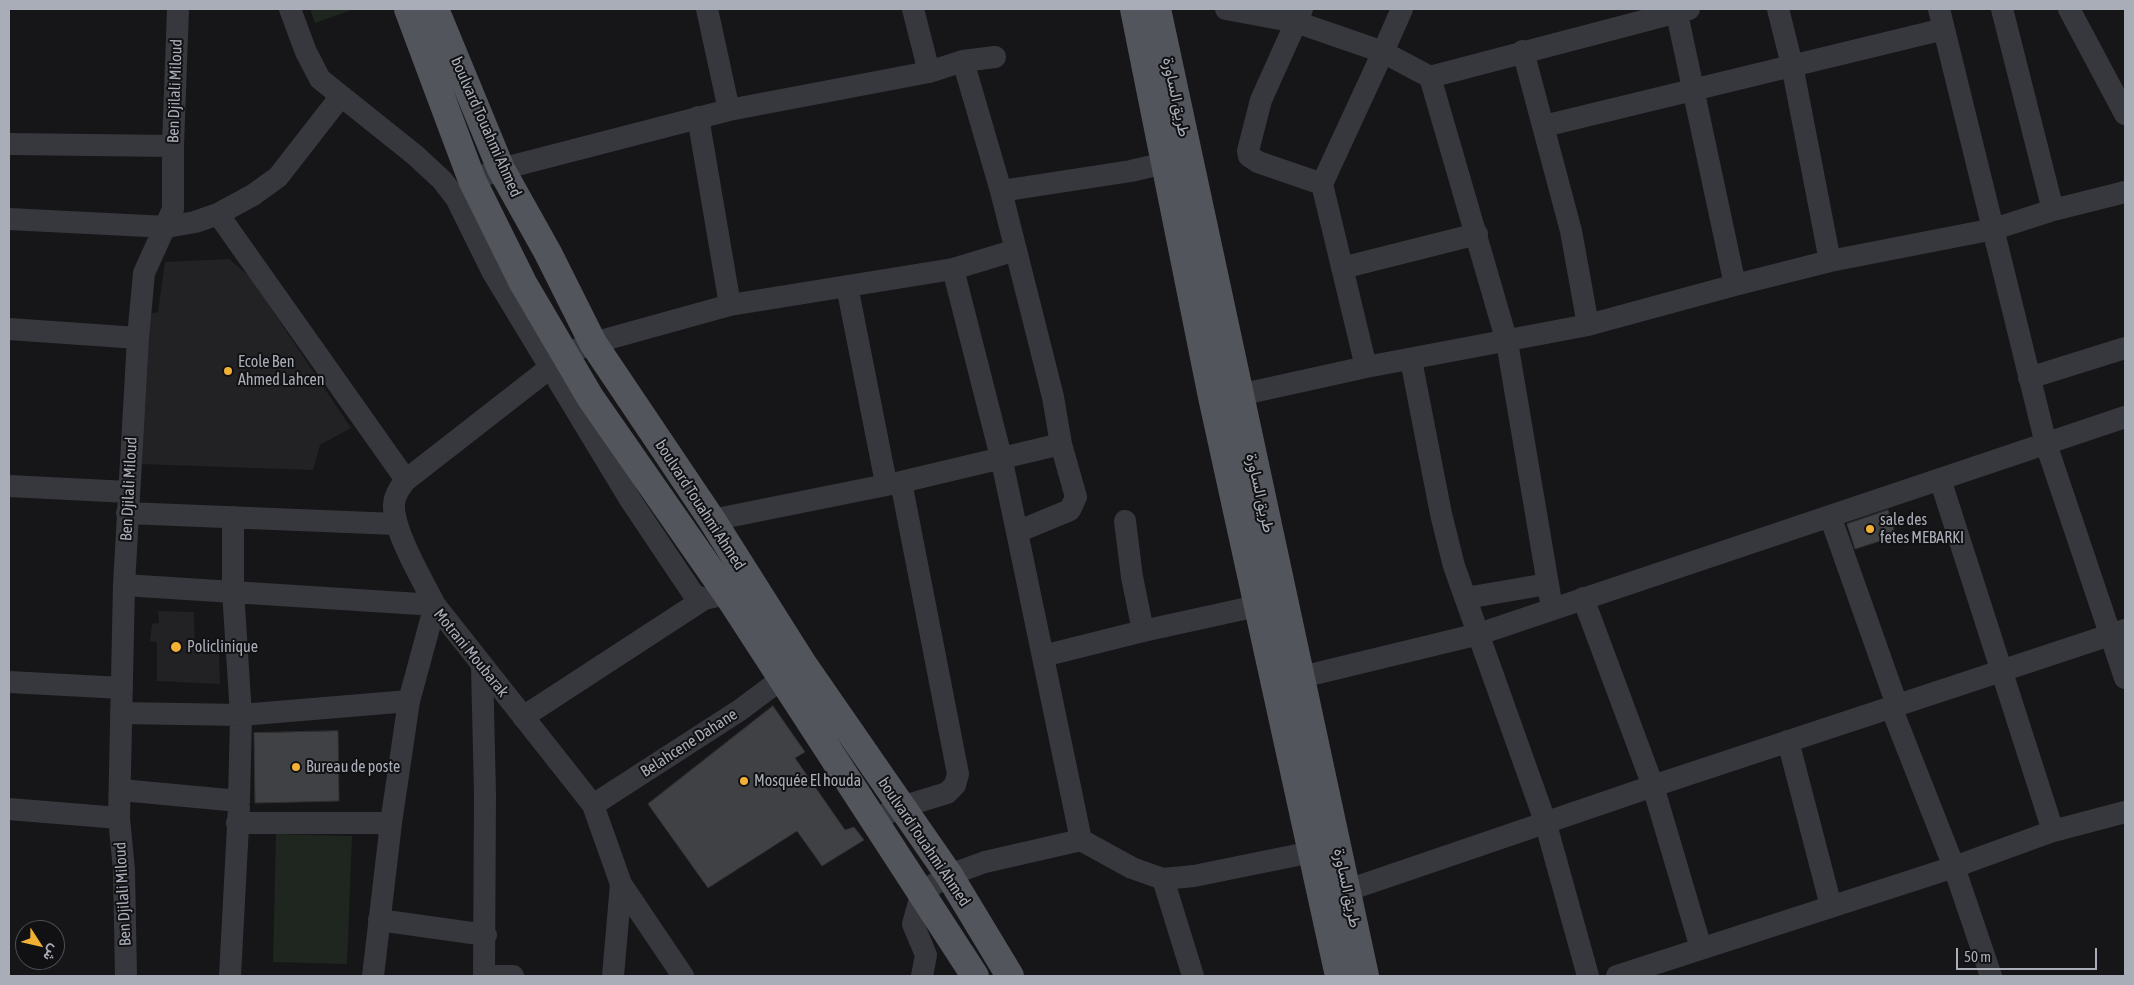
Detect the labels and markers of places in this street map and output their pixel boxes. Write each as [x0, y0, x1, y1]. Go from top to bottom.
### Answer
place label: Ecole Ben Ahmed Lahcen [238, 352, 324, 390]
marker: Ecole Ben Ahmed Lahcen [222, 365, 234, 377]
place label: sale des fetes MEBARKI [1880, 510, 1964, 548]
marker: sale des fetes MEBARKI [1864, 523, 1876, 535]
place label: Policlinique [187, 637, 258, 657]
marker: Policlinique [169, 640, 183, 654]
place label: Bureau de poste [306, 757, 400, 777]
marker: Bureau de poste [290, 761, 302, 773]
place label: Mosquée El houda [754, 771, 861, 791]
marker: Mosquée El houda [738, 775, 750, 787]

